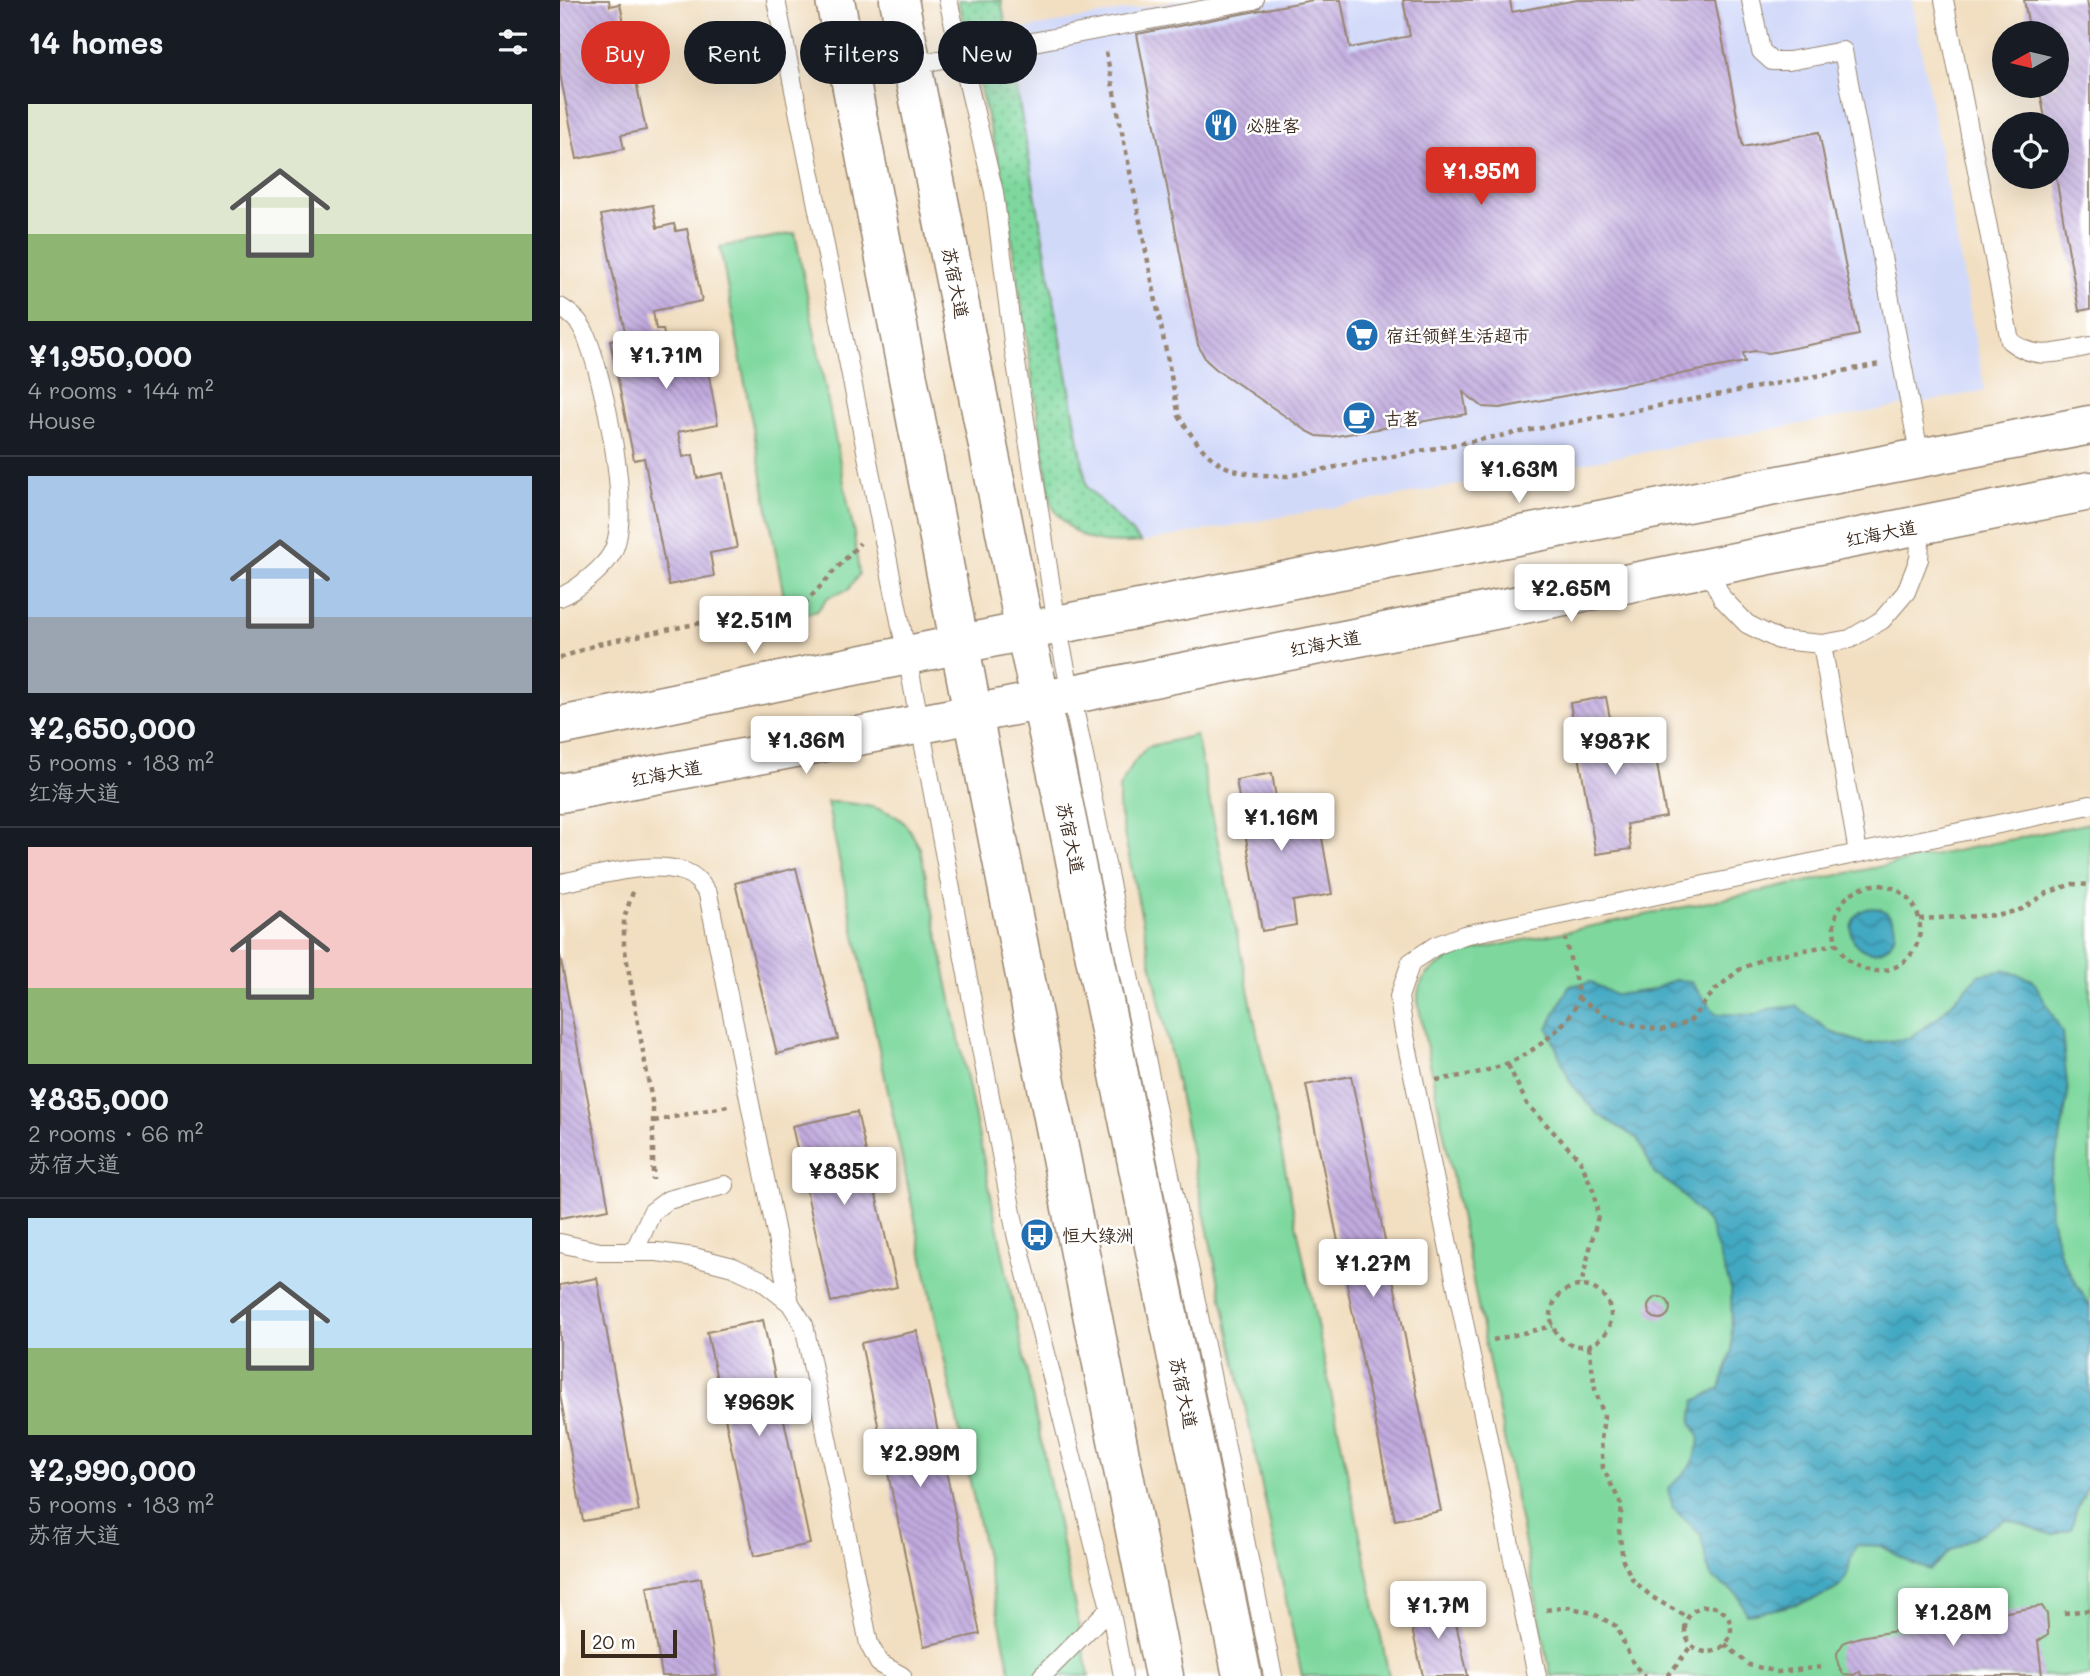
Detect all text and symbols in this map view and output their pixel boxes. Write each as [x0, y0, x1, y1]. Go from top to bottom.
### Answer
chip: Buy [581, 21, 670, 84]
chip: Rent [684, 21, 786, 84]
chip: Filters [800, 21, 924, 84]
chip: New [938, 21, 1037, 84]
north arrow [1992, 21, 2068, 98]
map controls [1992, 21, 2069, 189]
text: 14 homes [28, 22, 164, 62]
icon: filters [494, 23, 532, 61]
restaurant icon: 必胜客 [1202, 106, 1240, 144]
button: locate [1992, 112, 2069, 189]
place label: 必胜客 [1246, 113, 1300, 137]
pin: ¥1.95M [1424, 148, 1538, 207]
icon: home [217, 150, 343, 276]
text: ¥1.95M [1442, 155, 1520, 185]
street label: 苏宿大道 [937, 245, 975, 321]
supermarket icon: 宿迁领鲜生活超市 [1343, 316, 1381, 354]
place label: 宿迁领鲜生活超市 [1386, 323, 1530, 347]
pin: ¥1.71M [609, 332, 723, 391]
text: ¥1,950,000 [28, 335, 192, 375]
text: ¥1.71M [629, 339, 703, 369]
text: 4 rooms · 144 m² [28, 375, 214, 405]
cafe icon: 古茗 [1340, 399, 1378, 437]
text: House [28, 405, 96, 435]
place label: 古茗 [1384, 406, 1420, 430]
pin: ¥1.63M [1462, 446, 1576, 505]
text: ¥1.63M [1480, 453, 1558, 483]
street label: 红海大道 [1843, 514, 1919, 552]
icon: home [217, 521, 343, 647]
pin: ¥2.65M [1514, 564, 1628, 624]
text: ¥2.65M [1531, 572, 1611, 602]
pin: ¥2.51M [697, 596, 811, 656]
text: ¥2.51M [715, 604, 793, 634]
street label: 红海大道 [1287, 624, 1363, 662]
text: ¥2,650,000 [28, 707, 196, 747]
pin: ¥1.36M [749, 716, 863, 776]
pin: ¥987K [1566, 718, 1664, 777]
text: ¥1.36M [767, 724, 845, 754]
text: ¥987K [1579, 725, 1651, 755]
text: 5 rooms · 183 m² [28, 747, 214, 777]
street label: 红海大道 [628, 754, 704, 792]
text: 红海大道 [28, 777, 120, 807]
pin: ¥1.16M [1224, 794, 1338, 853]
street label: 苏宿大道 [1052, 800, 1090, 876]
text: ¥1.16M [1243, 801, 1319, 831]
icon: home [217, 892, 343, 1018]
text: ¥835,000 [28, 1078, 169, 1118]
text: 2 rooms · 66 m² [28, 1118, 203, 1148]
text: 苏宿大道 [28, 1148, 120, 1178]
pin: ¥835K [795, 1148, 893, 1207]
text: ¥835K [808, 1155, 880, 1185]
bus stop icon: 恒大绿洲 [1018, 1216, 1056, 1254]
place label: 恒大绿洲 [1062, 1223, 1134, 1247]
pin: ¥1.27M [1316, 1240, 1430, 1299]
text: ¥1.27M [1335, 1247, 1411, 1277]
icon: home [217, 1263, 343, 1389]
street label: 苏宿大道 [1165, 1355, 1203, 1431]
pin: ¥969K [710, 1378, 808, 1438]
text: ¥969K [723, 1386, 795, 1416]
pin: ¥2.99M [863, 1430, 977, 1489]
text: ¥2.99M [879, 1437, 961, 1467]
text: ¥2,990,000 [28, 1449, 196, 1489]
text: 5 rooms · 183 m² [28, 1489, 214, 1519]
text: 苏宿大道 [28, 1519, 120, 1549]
pin: ¥1.7M [1389, 1582, 1487, 1641]
pin: ¥1.28M [1896, 1588, 2010, 1648]
text: ¥1.7M [1406, 1589, 1470, 1619]
text: ¥1.28M [1914, 1596, 1992, 1626]
scale bar [581, 1627, 677, 1659]
text: 20 m [592, 1629, 636, 1654]

